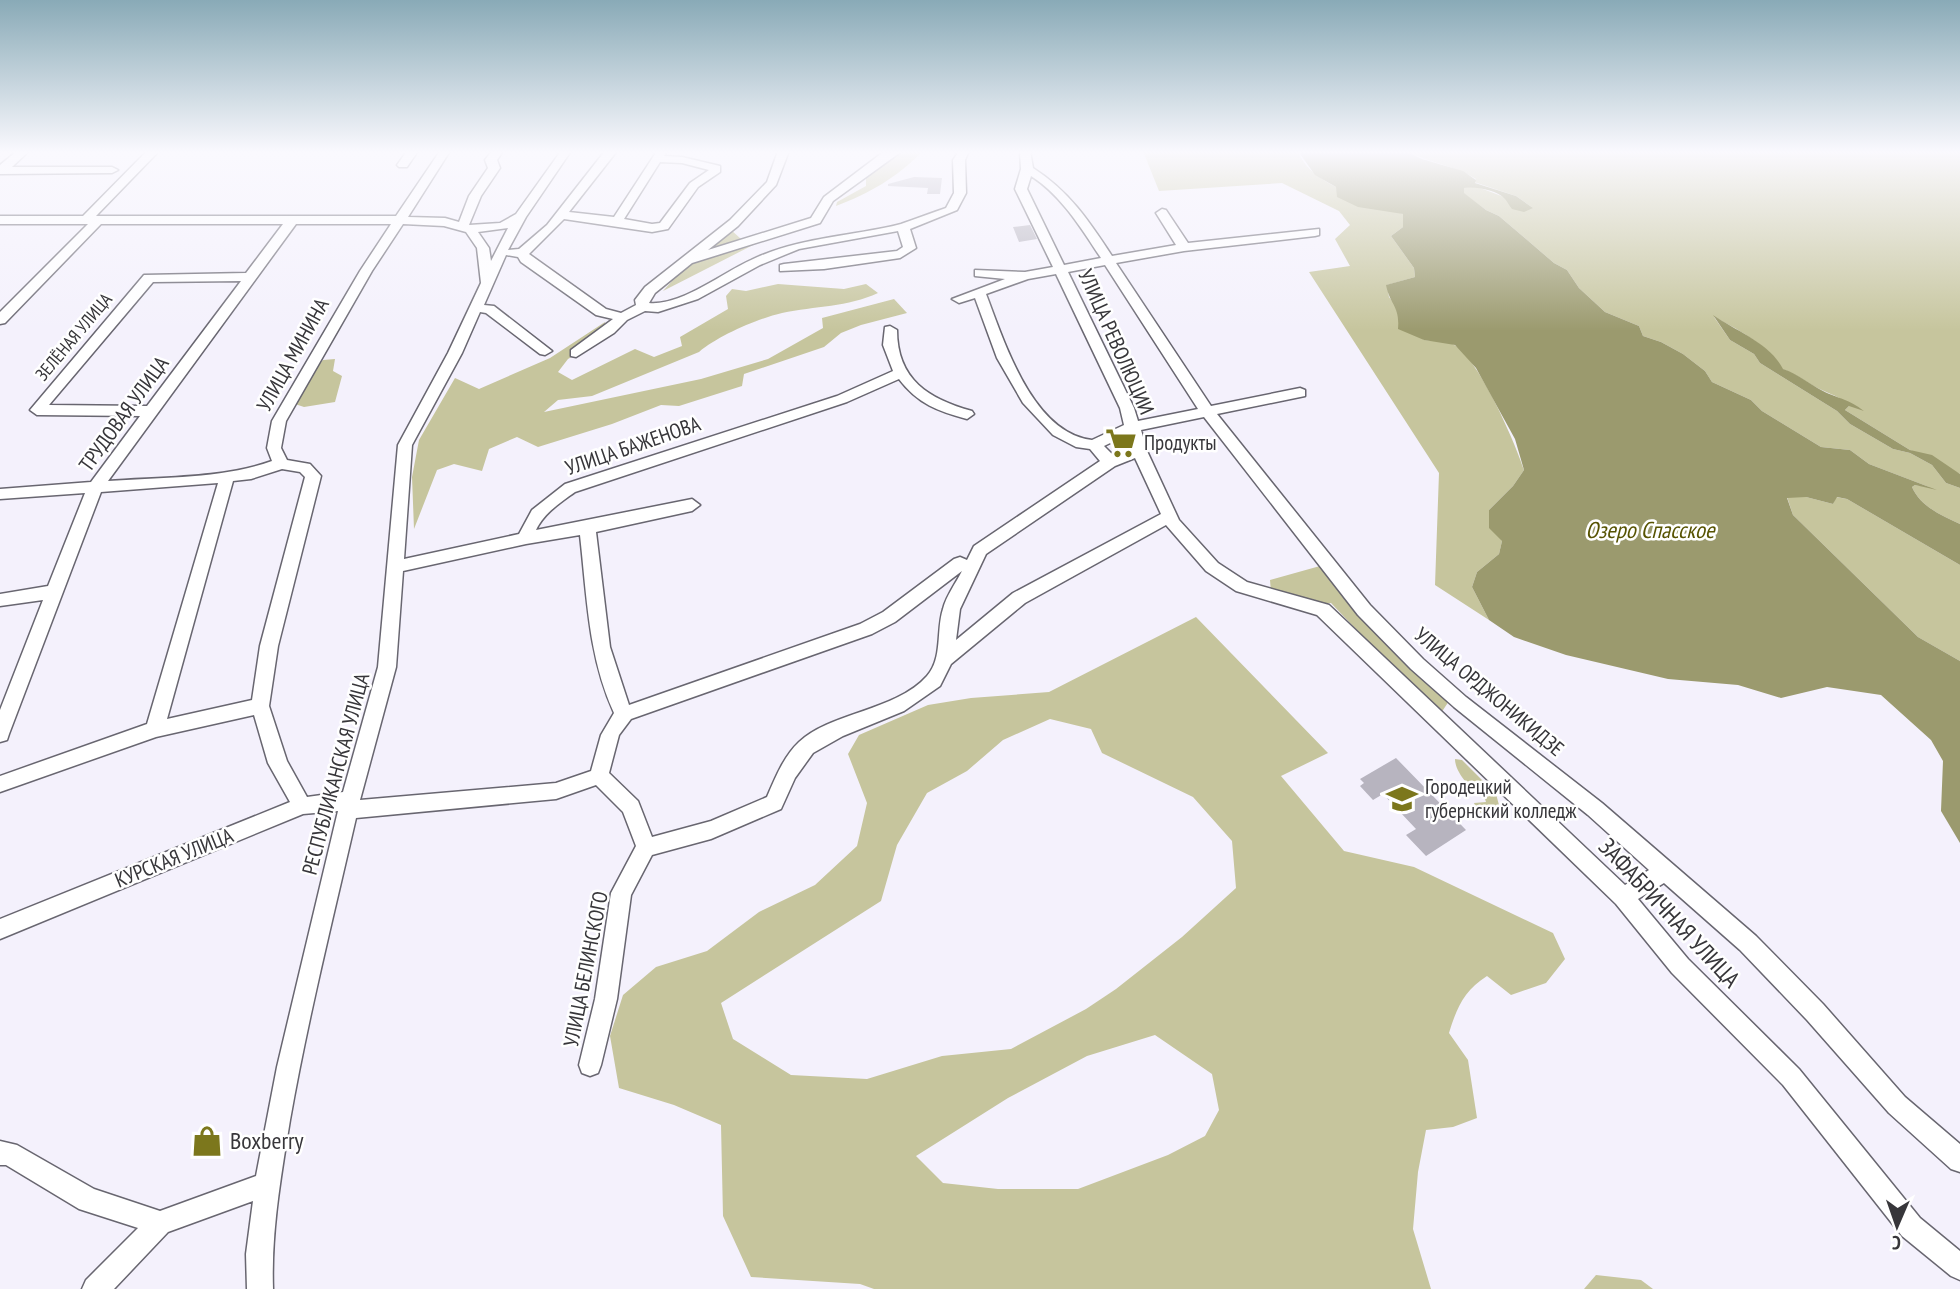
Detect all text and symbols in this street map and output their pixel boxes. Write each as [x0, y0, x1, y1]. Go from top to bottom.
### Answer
street label: УЛИЦА РЕВОЛЮЦИИ [1072, 265, 1161, 419]
street label: ЗЕЛЁНАЯ УЛИЦА [30, 288, 117, 385]
street label: УЛИЦА МИНИНА [250, 293, 335, 416]
street label: ТРУДОВАЯ УЛИЦА [73, 351, 175, 477]
street label: УЛИЦА БАЖЕНОВА [562, 410, 704, 481]
supermarket icon: Продукты [1104, 426, 1138, 460]
place label: Продукты [1144, 429, 1217, 456]
water label: Озеро Спасское [1586, 515, 1716, 544]
street label: УЛИЦА ОРДЖОНИКИДЗЕ [1409, 621, 1570, 762]
street label: РЕСПУБЛИКАНСКАЯ УЛИЦА [296, 670, 375, 878]
place label: Городецкий губернский колледж [1425, 773, 1577, 824]
school or university icon: Городецкий губернский колледж [1385, 782, 1419, 816]
street label: КУРСКАЯ УЛИЦА [111, 822, 237, 893]
street label: ЗАФАБРИЧНАЯ УЛИЦА [1592, 831, 1747, 995]
street label: УЛИЦА БЕЛИНСКОГО [557, 889, 614, 1049]
shop icon: Boxberry [190, 1124, 224, 1158]
place label: Boxberry [230, 1125, 304, 1156]
north arrow [1862, 1191, 1932, 1261]
text: С [1891, 1231, 1901, 1255]

